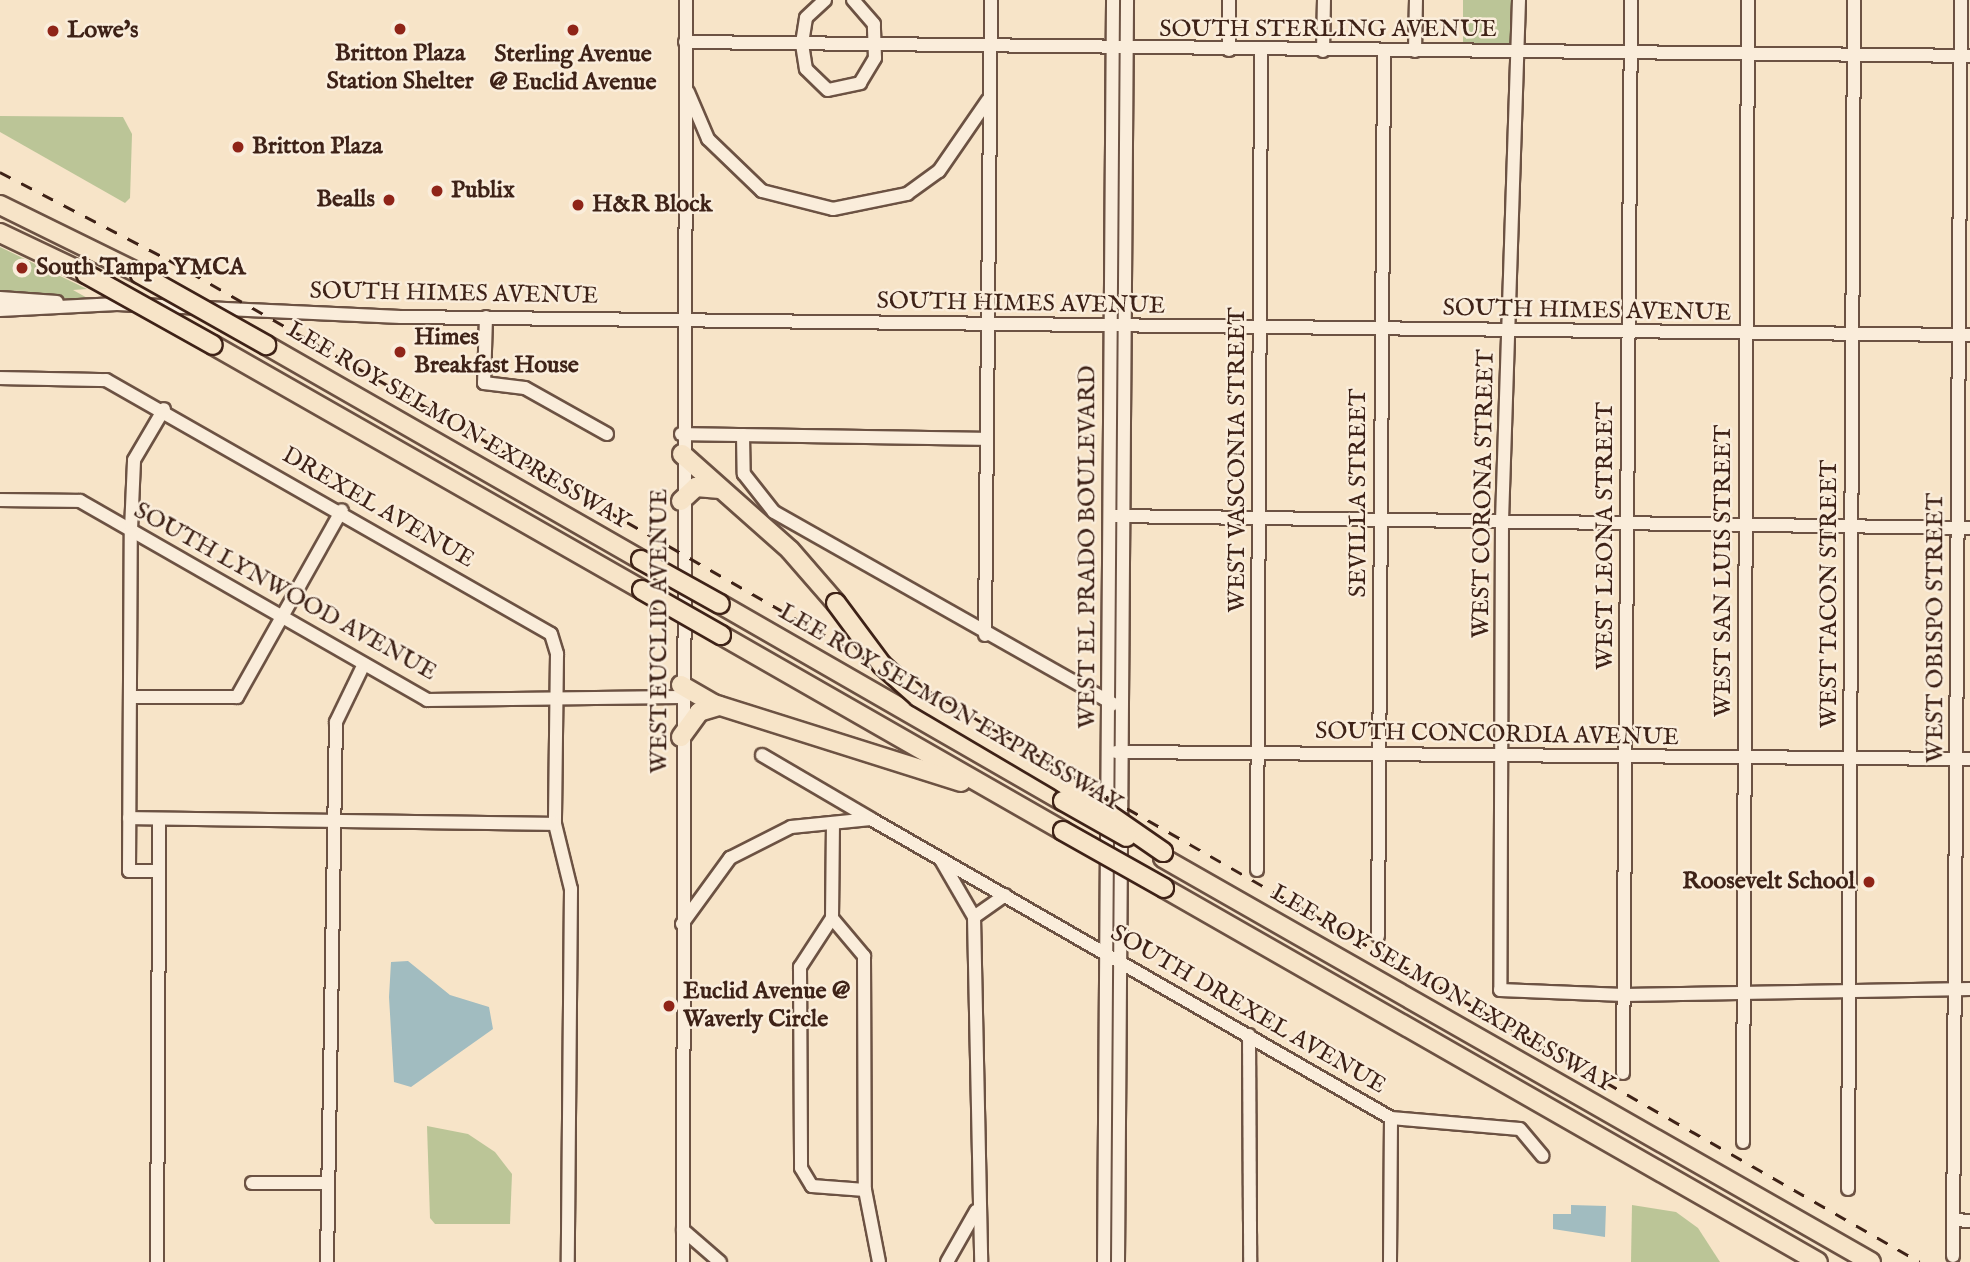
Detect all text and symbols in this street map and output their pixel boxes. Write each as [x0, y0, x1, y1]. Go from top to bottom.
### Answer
street label: SOUTH STERLING AVENUE [1159, 16, 1497, 44]
place label: Lowe's [67, 17, 139, 45]
marker: Britton Plaza Station Shelter [392, 21, 408, 37]
marker: Sterling Avenue @ Euclid Avenue [565, 22, 581, 38]
marker: Lowe's [45, 23, 61, 39]
place label: Britton Plaza Station Shelter [327, 40, 473, 96]
place label: Sterling Avenue @ Euclid Avenue [490, 41, 656, 97]
place label: Britton Plaza [252, 133, 383, 161]
marker: Britton Plaza [230, 139, 246, 155]
place label: Publix [451, 177, 515, 205]
marker: Publix [429, 183, 445, 199]
place label: Bealls [316, 186, 375, 214]
place label: H&R Block [592, 191, 712, 219]
marker: Bealls [381, 192, 397, 208]
marker: H&R Block [570, 197, 586, 213]
place label: South Tampa YMCA [36, 254, 245, 282]
marker: South Tampa YMCA [14, 260, 30, 276]
street label: SOUTH HIMES AVENUE [309, 277, 599, 311]
street label: SOUTH HIMES AVENUE [876, 287, 1166, 321]
street label: SOUTH HIMES AVENUE [1442, 294, 1732, 328]
street label: WEST VASCONIA STREET [1224, 307, 1252, 613]
street label: LEE ROY SELMON EXPRESSWAY [281, 316, 635, 536]
place label: Himes Breakfast House [414, 324, 579, 380]
marker: Himes Breakfast House [392, 344, 408, 360]
street label: WEST CORONA STREET [1467, 349, 1501, 639]
street label: WEST EL PRADO BOULEVARD [1074, 365, 1102, 729]
street label: SEVILLA STREET [1345, 388, 1373, 598]
street label: WEST LEONA STREET [1592, 402, 1620, 670]
street label: WEST SAN LUIS STREET [1710, 425, 1738, 717]
street label: DREXEL AVENUE [277, 441, 479, 575]
street label: WEST TACON STREET [1816, 460, 1844, 728]
street label: WEST EUCLID AVENUE [646, 488, 674, 774]
street label: WEST OBISPO STREET [1922, 493, 1950, 763]
street label: SOUTH LYNWOOD AVENUE [129, 497, 441, 687]
street label: LEE ROY SELMON EXPRESSWAY [773, 598, 1127, 818]
street label: SOUTH CONCORDIA AVENUE [1315, 717, 1679, 753]
place label: Roosevelt School [1682, 868, 1855, 896]
marker: Roosevelt School [1861, 874, 1877, 890]
street label: LEE ROY SELMON EXPRESSWAY [1265, 879, 1619, 1099]
street label: SOUTH DREXEL AVENUE [1105, 919, 1391, 1101]
place label: Euclid Avenue @ Waverly Circle [683, 978, 850, 1034]
marker: Euclid Avenue @ Waverly Circle [661, 998, 677, 1014]

